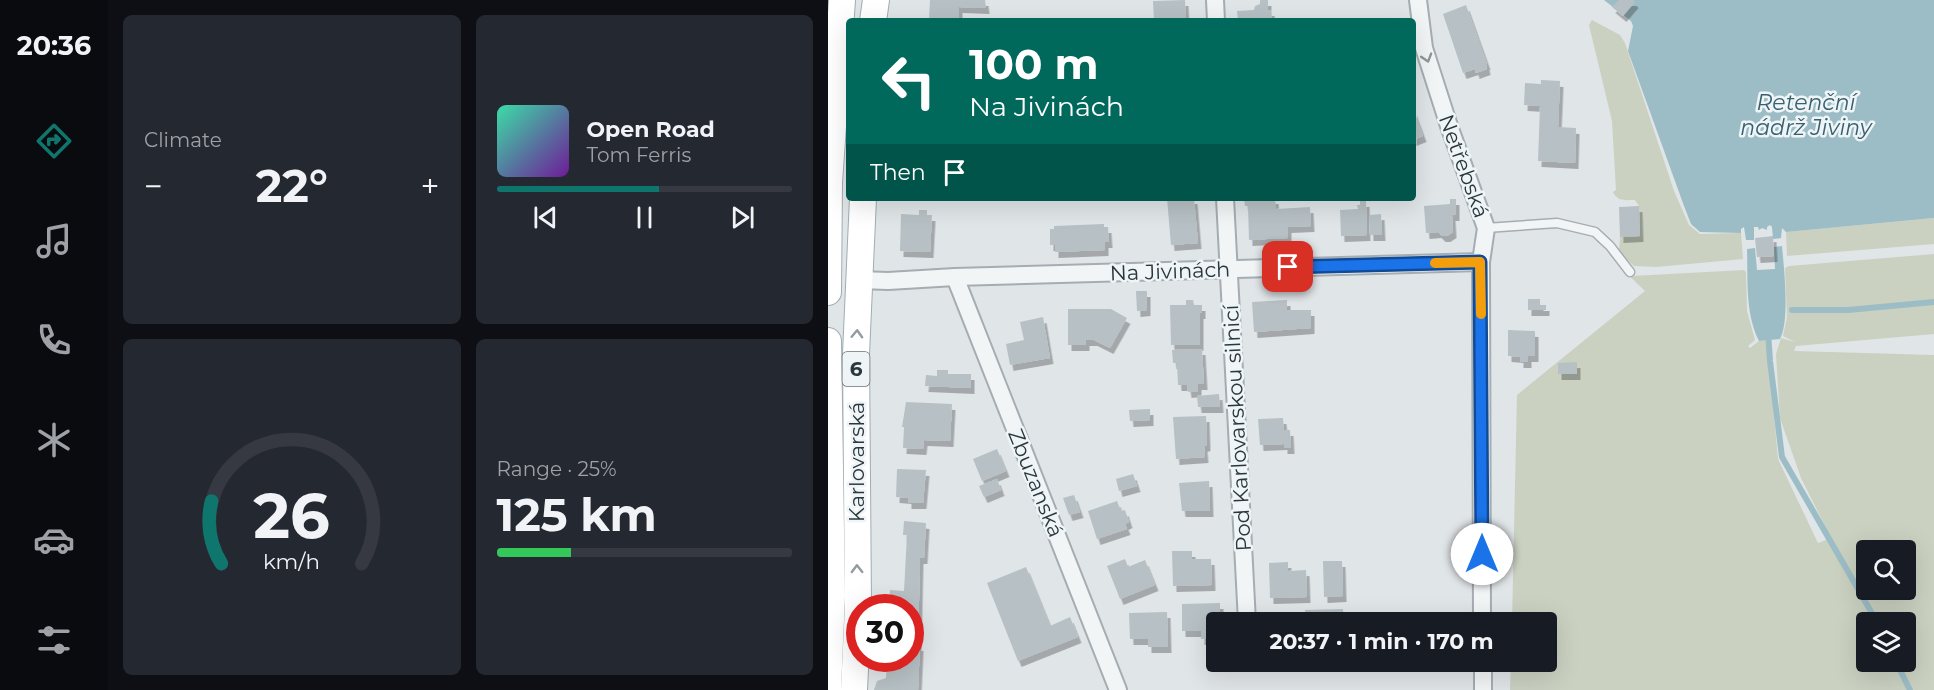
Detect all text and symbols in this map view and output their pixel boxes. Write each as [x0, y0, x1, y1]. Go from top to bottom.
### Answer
text: 20:36 [17, 29, 91, 62]
text: 100 m [969, 38, 1098, 90]
icon: left [870, 42, 948, 120]
one-way arrow [1420, 52, 1432, 63]
water label: Retenční nádrž Jiviny [1740, 89, 1874, 141]
text: Na Jivinách [969, 90, 1124, 123]
street label: Netřebská [1434, 111, 1494, 221]
text: Open Road [587, 116, 715, 143]
icon: directions [33, 120, 75, 162]
text: Climate [144, 128, 222, 152]
text: Tom Ferris [587, 143, 691, 167]
icon: arrive [938, 156, 971, 189]
text: 22° [256, 158, 328, 213]
text: Then [870, 159, 926, 186]
text: − [144, 166, 163, 206]
text: + [421, 166, 439, 206]
icon: previous [529, 201, 562, 234]
icon: pause [628, 201, 661, 234]
icon: next [726, 201, 759, 234]
icon: music [33, 220, 75, 262]
pin [1262, 241, 1313, 292]
icon: arrive [1271, 250, 1304, 283]
street label: Na Jivinách [1109, 256, 1231, 286]
street label: Pod Karlovarskou silnicí [1218, 303, 1256, 552]
icon: phone [33, 319, 75, 361]
one-way arrow [850, 330, 863, 339]
road number: 6 [843, 352, 870, 386]
street label: Karlovarská [844, 402, 869, 522]
icon: climate [33, 419, 75, 461]
street label: Zbuzanská [1003, 425, 1069, 541]
text: Range · 25% [497, 457, 617, 481]
text: 26 [253, 478, 330, 554]
text: 125 km [497, 487, 657, 542]
icon: car [33, 519, 75, 561]
position arrow [1450, 522, 1514, 586]
map controls [1856, 540, 1916, 672]
button: search [1856, 540, 1916, 600]
text: km/h [263, 548, 320, 574]
one-way arrow [851, 564, 863, 573]
speed limit sign: 30 [846, 594, 924, 672]
button: layers [1856, 612, 1916, 672]
icon: filters [33, 619, 75, 661]
text: 20:37 · 1 min · 170 m [1269, 628, 1494, 655]

